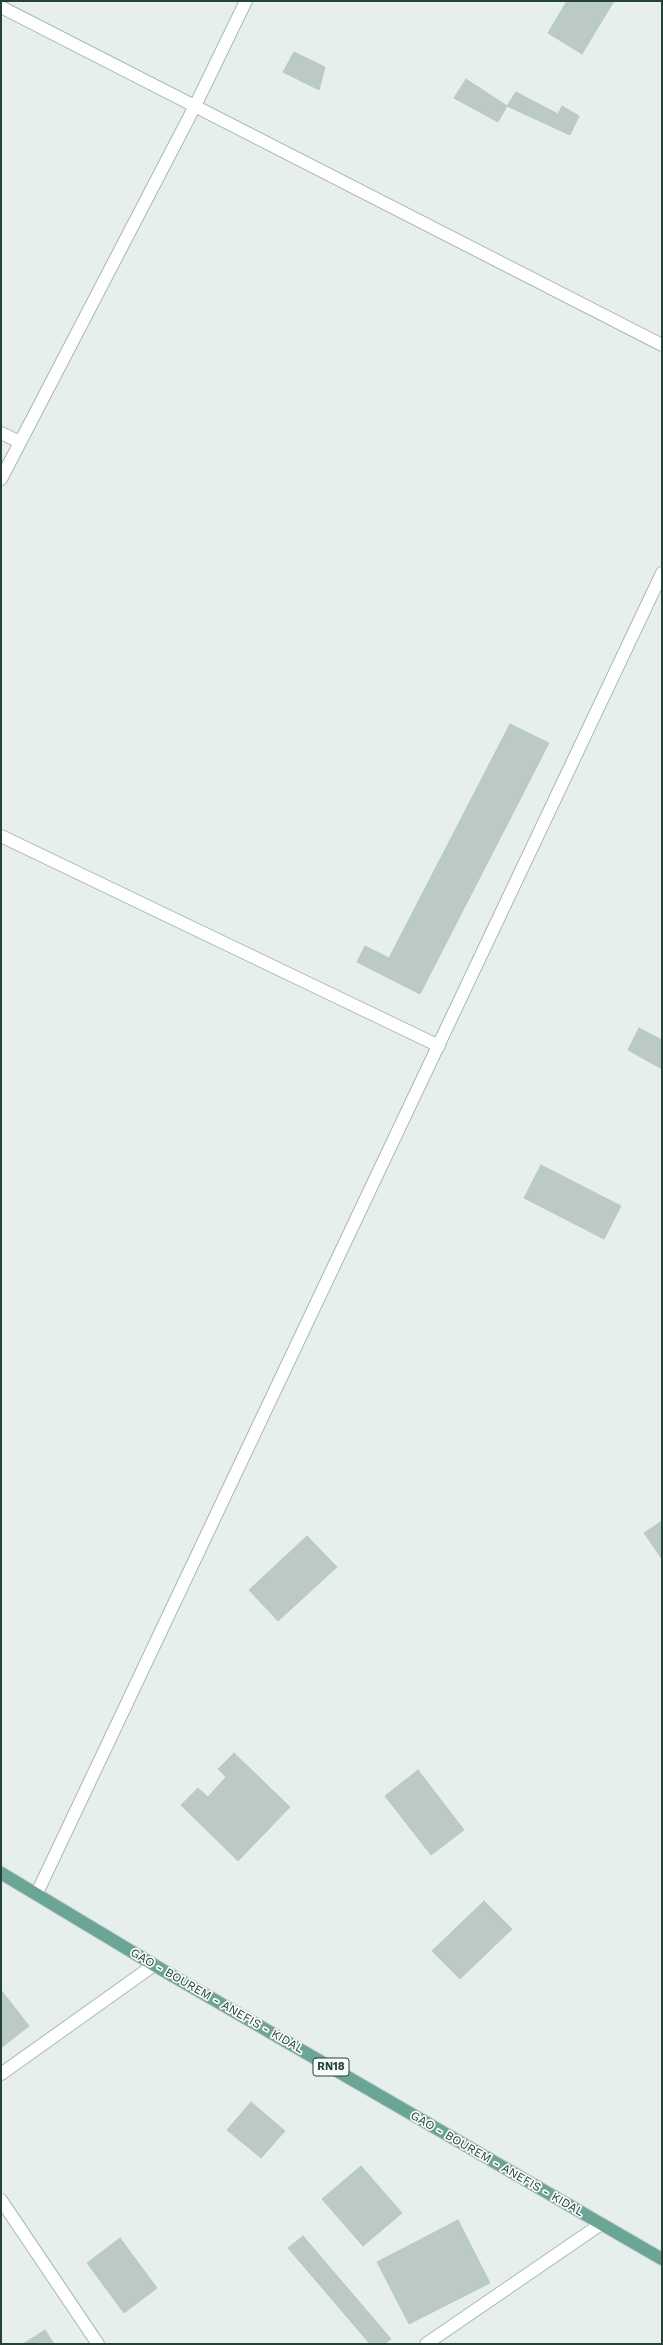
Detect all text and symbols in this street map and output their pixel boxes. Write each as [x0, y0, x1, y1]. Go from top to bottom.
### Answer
street label: GAO - BOUREM - ANEFIS - KIDAL [128, 1945, 306, 2057]
road number: RN18 [313, 2058, 349, 2076]
street label: GAO - BOUREM - ANEFIS - KIDAL [408, 2108, 586, 2220]

